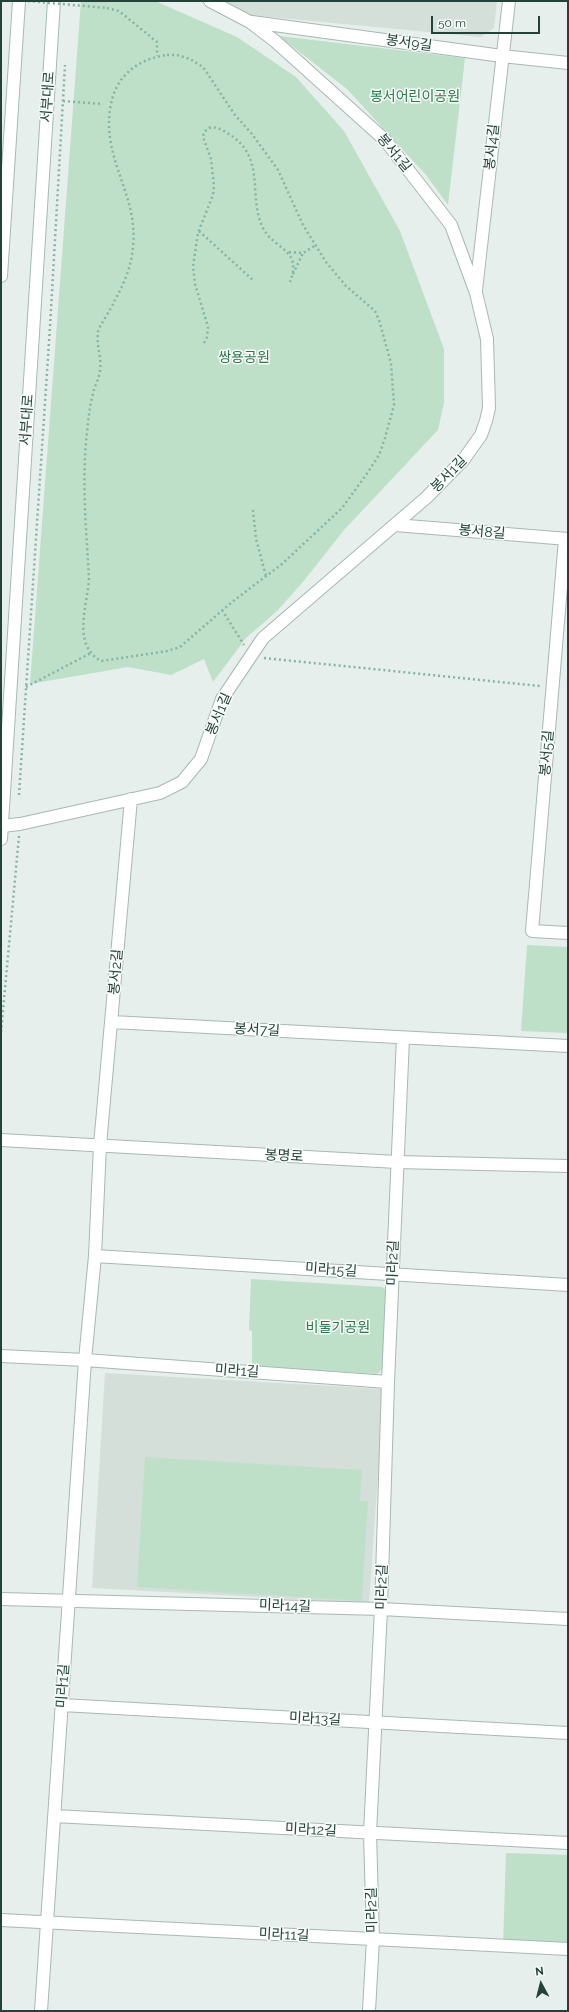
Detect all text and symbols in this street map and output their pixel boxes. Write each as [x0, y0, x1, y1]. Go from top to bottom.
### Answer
scale bar [433, 8, 542, 34]
text: 50 m [438, 16, 466, 30]
street label: 봉서9길 [385, 31, 433, 55]
street label: 서부대로 [38, 71, 58, 123]
park label: 봉서어린이공원 [370, 89, 460, 105]
street label: 봉서4길 [481, 123, 503, 171]
street label: 봉서1길 [373, 131, 415, 175]
park label: 쌍용공원 [218, 350, 270, 366]
street label: 서부대로 [17, 394, 37, 446]
street label: 봉서1길 [427, 452, 471, 496]
street label: 봉서8길 [458, 522, 506, 542]
street label: 봉서1길 [203, 690, 235, 738]
street label: 봉서5길 [537, 729, 557, 777]
street label: 봉서2길 [106, 948, 126, 996]
street label: 봉서7길 [234, 1020, 280, 1040]
street label: 봉명로 [264, 1147, 304, 1165]
street label: 미라2길 [384, 1240, 402, 1286]
street label: 미라15길 [304, 1260, 358, 1280]
park label: 비둘기공원 [306, 1320, 370, 1336]
street label: 미라1길 [214, 1361, 260, 1381]
street label: 미라2길 [373, 1564, 391, 1610]
street label: 미라14길 [259, 1597, 311, 1615]
street label: 미라1길 [53, 1663, 73, 1709]
street label: 미라13길 [289, 1709, 341, 1729]
street label: 미라12길 [285, 1820, 337, 1840]
street label: 미라2길 [363, 1887, 381, 1933]
street label: 미라11길 [258, 1925, 310, 1945]
north arrow [521, 1964, 561, 2004]
text: N [535, 1965, 544, 1979]

